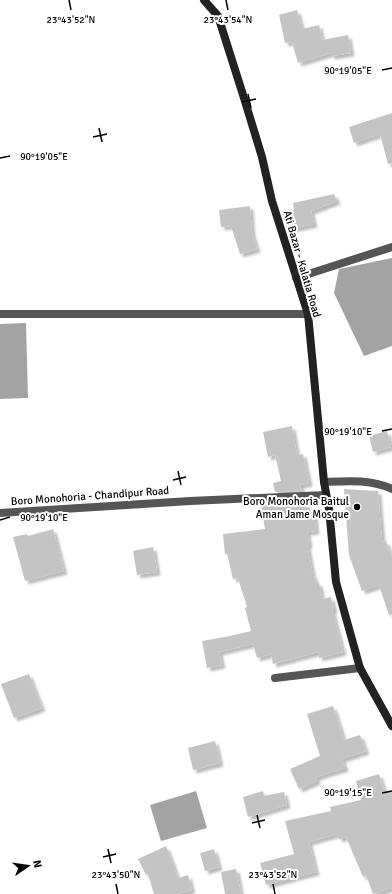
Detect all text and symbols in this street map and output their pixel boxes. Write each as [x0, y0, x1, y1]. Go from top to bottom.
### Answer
text: 23°43'52"N [47, 14, 95, 26]
text: 23°43'54"N [204, 14, 252, 26]
text: 90°19'05"E [324, 65, 372, 77]
text: 90°19'05"E [20, 151, 68, 163]
street label: Ati Bazar - Kalatia Road [281, 209, 324, 319]
text: 90°19'10"E [324, 426, 372, 438]
street label: Boro Monohoria - Chandipur Road [10, 484, 170, 508]
place label: Boro Monohoria Baitul Aman Jame Mosque [243, 495, 349, 521]
marker: Boro Monohoria Baitul Aman Jame Mosque [352, 502, 362, 512]
text: 90°19'10"E [20, 512, 68, 524]
text: 90°19'15"E [324, 787, 372, 799]
north arrow [8, 846, 48, 886]
text: N [30, 859, 44, 869]
text: 23°43'50"N [92, 869, 140, 881]
text: 23°43'52"N [249, 869, 297, 881]

